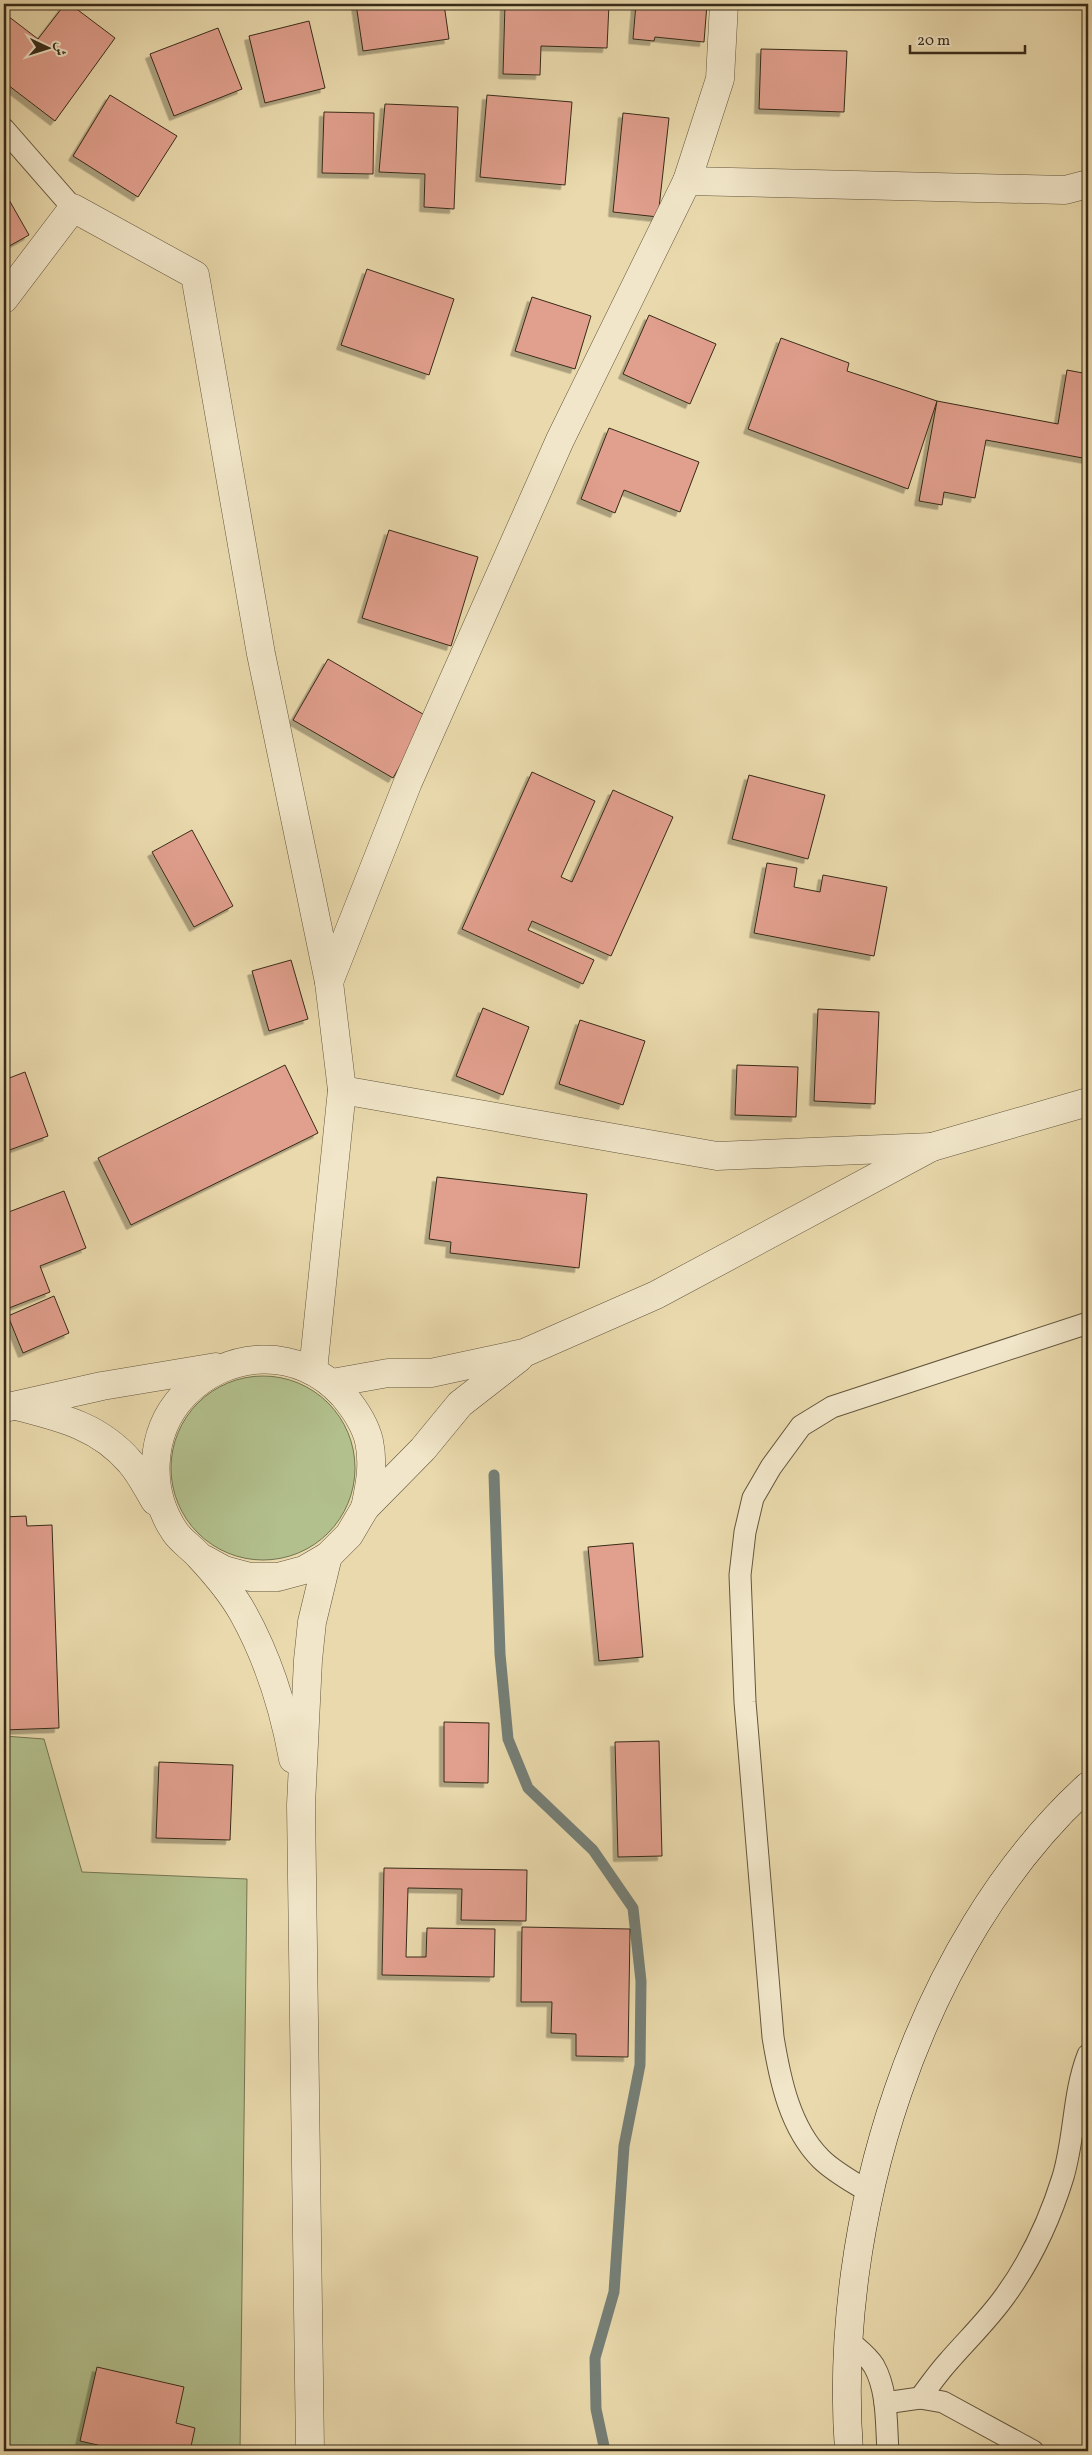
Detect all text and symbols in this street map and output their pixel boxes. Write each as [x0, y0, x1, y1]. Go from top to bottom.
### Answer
north arrow [22, 22, 72, 72]
scale bar [910, 22, 1024, 54]
text: 20 m [917, 31, 950, 52]
text: ش [50, 41, 69, 57]

